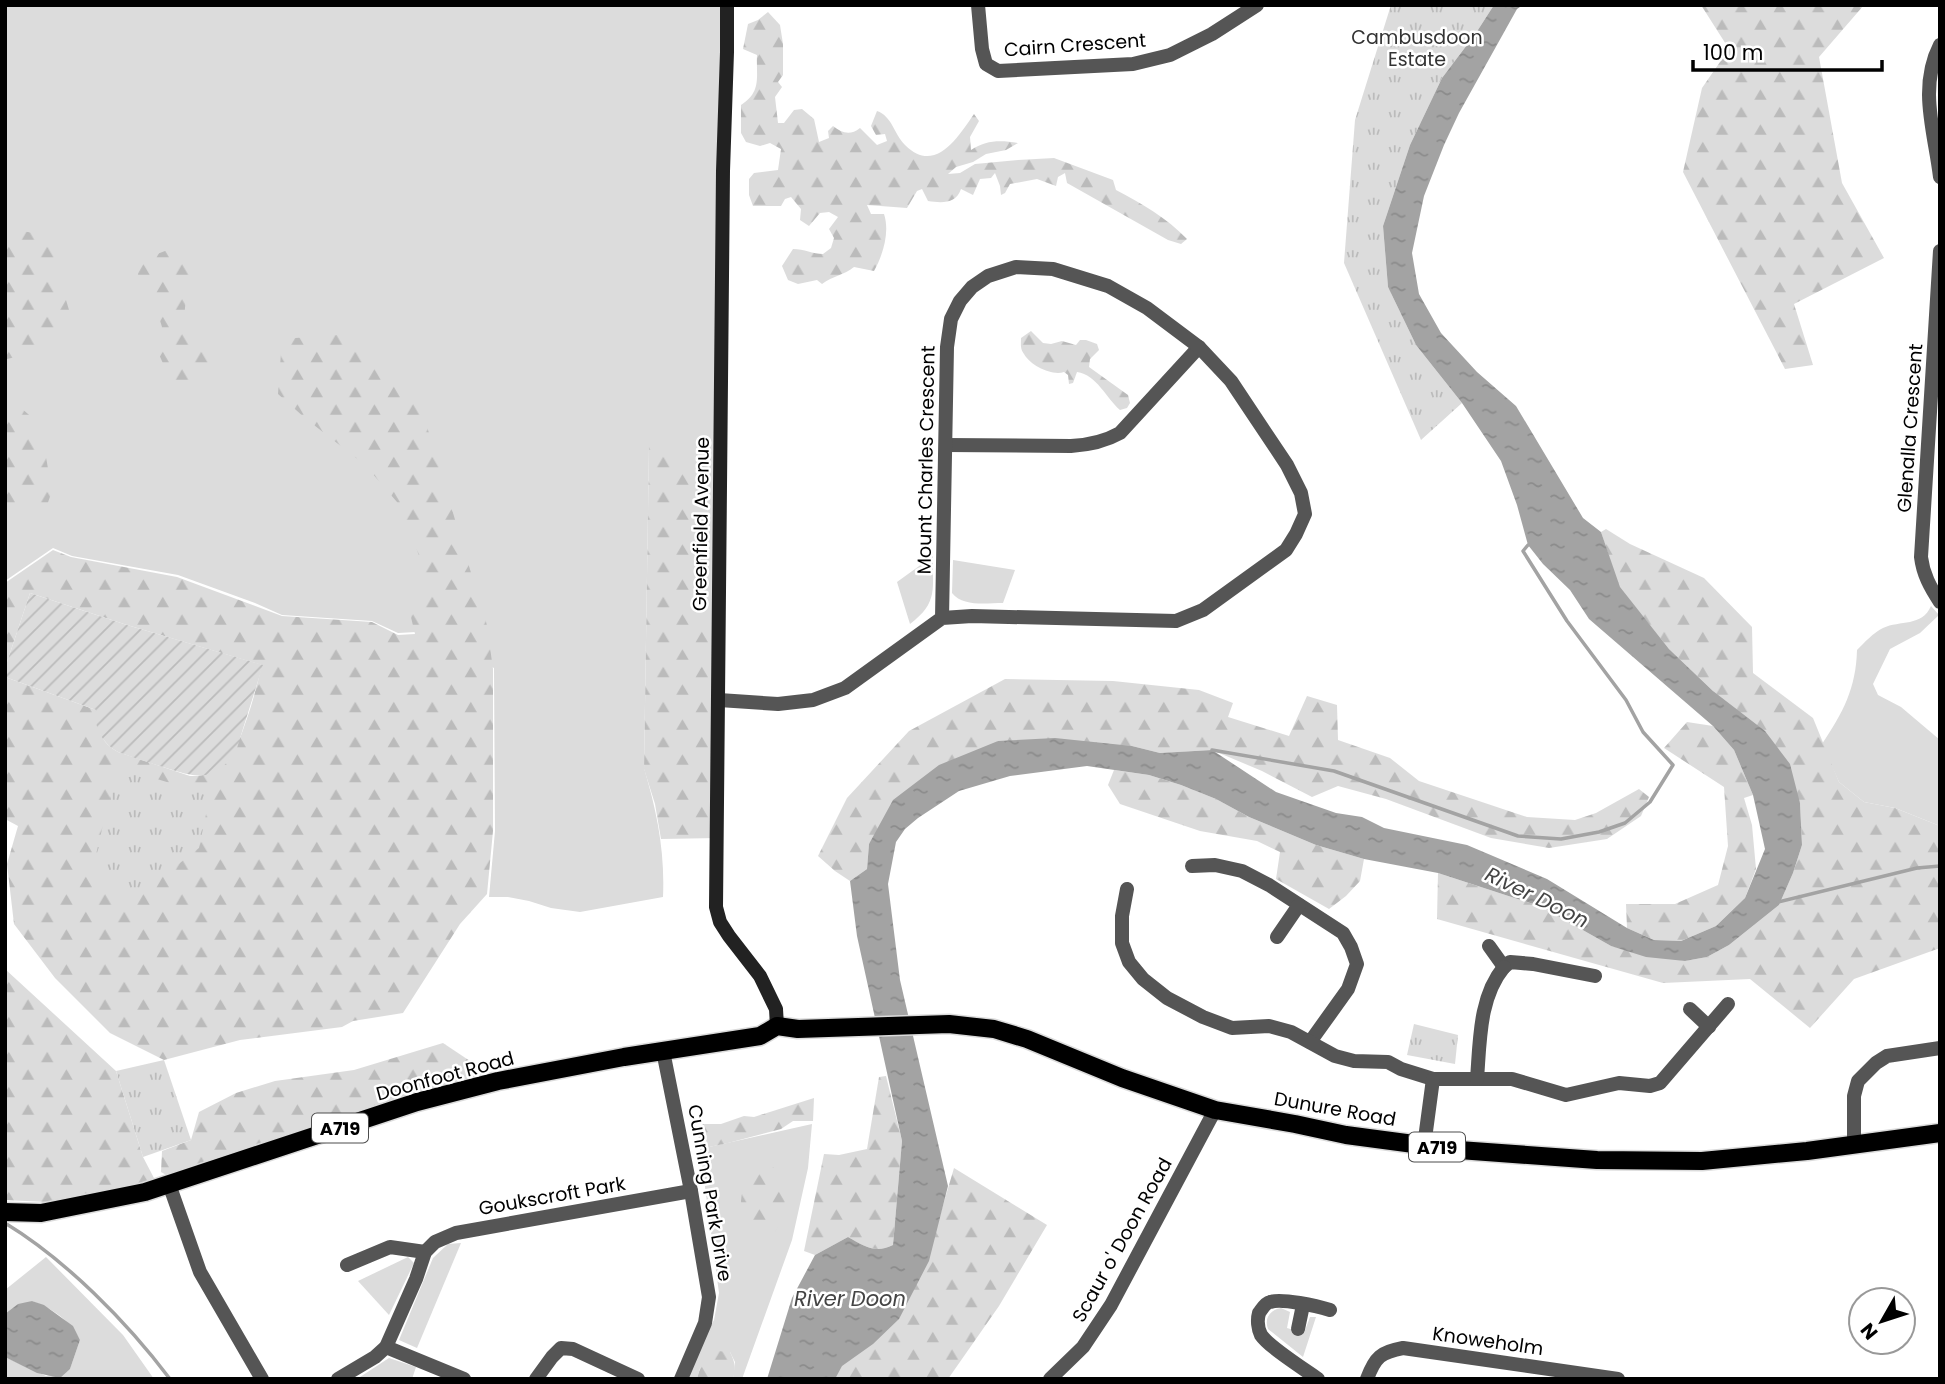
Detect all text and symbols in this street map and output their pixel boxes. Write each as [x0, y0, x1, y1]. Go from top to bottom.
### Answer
park label: Cambusdoon Estate [1351, 24, 1483, 73]
street label: Cairn Crescent [1003, 27, 1147, 63]
scale bar [1693, 28, 1882, 72]
text: 100 m [1703, 38, 1763, 67]
street label: Glenalla Crescent [1891, 343, 1929, 513]
street label: Mount Charles Crescent [911, 345, 941, 575]
street label: Greenfield Avenue [686, 437, 716, 611]
water label: River Doon [1480, 859, 1594, 935]
street label: Doonfoot Road [373, 1045, 517, 1107]
street label: Dunure Road [1272, 1085, 1398, 1133]
street label: Cunning Park Drive [681, 1102, 739, 1284]
road number: A719 [312, 1114, 368, 1142]
road number: A719 [1409, 1132, 1465, 1162]
street label: Scaur o' Doon Road [1065, 1153, 1179, 1327]
street label: Goukscroft Park [477, 1170, 628, 1222]
water label: River Doon [794, 1284, 906, 1313]
north arrow [1847, 1286, 1917, 1356]
text: N [1854, 1317, 1884, 1345]
street label: Knoweholm [1431, 1320, 1545, 1362]

